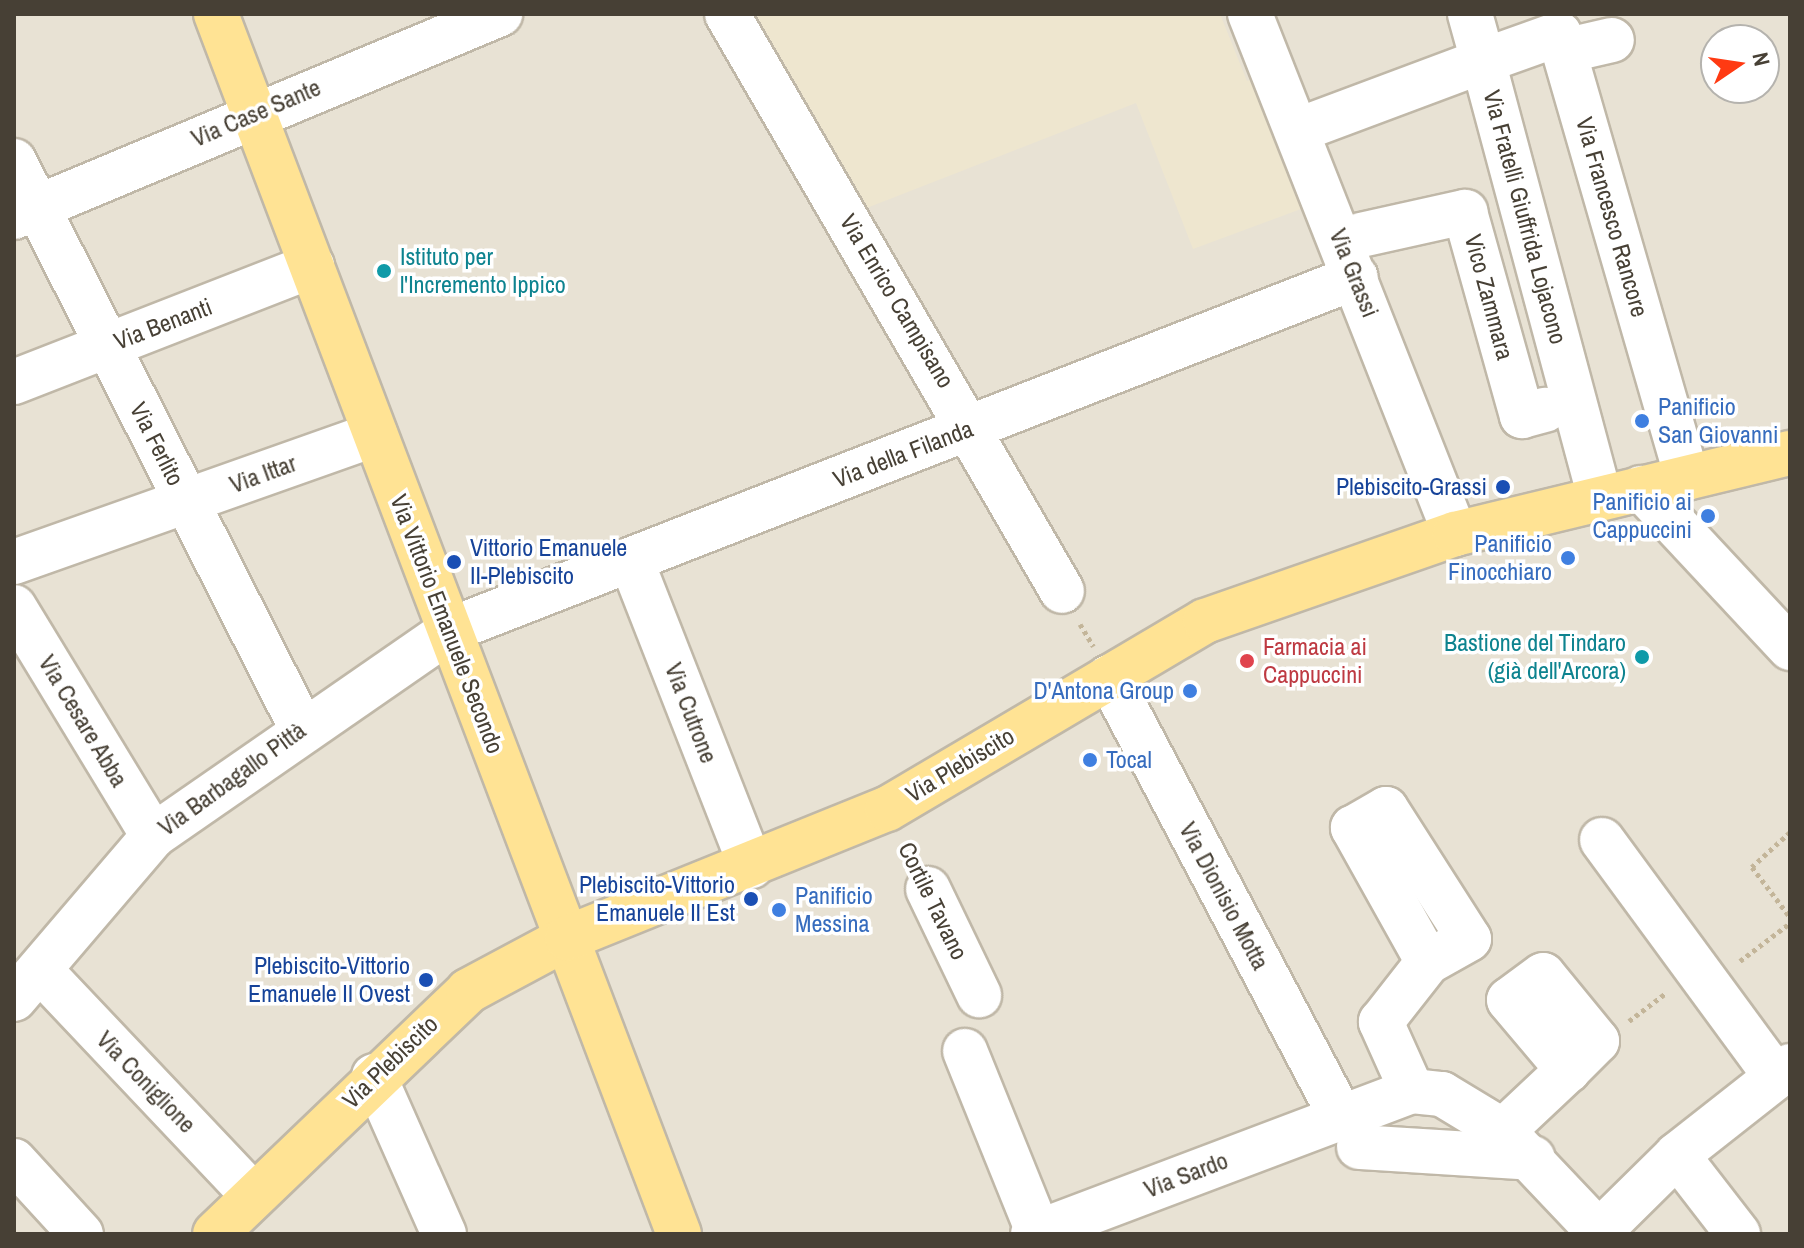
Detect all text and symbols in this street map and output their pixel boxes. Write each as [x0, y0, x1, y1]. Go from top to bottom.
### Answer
north arrow [1700, 24, 1780, 104]
text: N [1745, 49, 1778, 69]
street label: Via Case Sante [187, 73, 325, 153]
street label: Via Fratelli Giuffrida Lojacono [1477, 87, 1573, 347]
street label: Via Francesco Rancore [1570, 114, 1654, 320]
street label: Via Enrico Campisano [834, 209, 960, 393]
street label: Via Grassi [1323, 225, 1385, 321]
street label: Vico Zammara [1458, 231, 1520, 363]
place label: Istituto per l'Incremento Ippico [400, 243, 566, 299]
marker: Istituto per l'Incremento Ippico [375, 262, 393, 280]
street label: Via Benanti [110, 292, 216, 356]
place label: Panificio San Giovanni [1658, 393, 1778, 449]
street label: Via Ferlito [124, 398, 190, 490]
marker: Panificio San Giovanni [1633, 412, 1651, 430]
street label: Via della Filanda [829, 414, 977, 494]
street label: Via Ittar [226, 449, 300, 499]
place label: Plebiscito-Grassi [1336, 473, 1487, 501]
marker: Plebiscito-Grassi [1494, 478, 1512, 496]
place label: Panificio ai Cappuccini [1592, 488, 1692, 544]
street label: Via Vittorio Emanuele Secondo [384, 490, 510, 758]
marker: Panificio ai Cappuccini [1699, 507, 1717, 525]
place label: Panificio Finocchiaro [1448, 530, 1552, 586]
place label: Vittorio Emanuele II-Plebiscito [470, 534, 627, 590]
marker: Panificio Finocchiaro [1559, 549, 1577, 567]
marker: Vittorio Emanuele II-Plebiscito [445, 553, 463, 571]
place label: Bastione del Tindaro (già dell'Arcora) [1444, 629, 1626, 685]
place label: Farmacia ai Cappuccini [1263, 633, 1367, 689]
marker: Bastione del Tindaro (già dell'Arcora) [1633, 648, 1651, 666]
street label: Via Cesare Abba [32, 649, 134, 793]
marker: Farmacia ai Cappuccini [1238, 652, 1256, 670]
street label: Via Cutrone [659, 659, 723, 767]
place label: D'Antona Group [1033, 677, 1174, 705]
marker: D'Antona Group [1181, 682, 1199, 700]
street label: Via Barbagallo Pittà [153, 716, 311, 842]
street label: Via Plebiscito [901, 721, 1019, 809]
place label: Tocal [1106, 746, 1152, 774]
marker: Tocal [1081, 751, 1099, 769]
street label: Via Dionisio Motta [1173, 817, 1275, 975]
street label: Cortile Tavano [892, 837, 974, 965]
place label: Plebiscito-Vittorio Emanuele II Est [579, 871, 735, 927]
place label: Panificio Messina [795, 882, 873, 938]
marker: Plebiscito-Vittorio Emanuele II Est [742, 890, 760, 908]
marker: Panificio Messina [770, 901, 788, 919]
place label: Plebiscito-Vittorio Emanuele II Ovest [248, 952, 410, 1008]
marker: Plebiscito-Vittorio Emanuele II Ovest [417, 971, 435, 989]
street label: Via Plebiscito [336, 1010, 444, 1114]
street label: Via Coniglione [91, 1025, 201, 1139]
street label: Via Sardo [1140, 1146, 1232, 1204]

